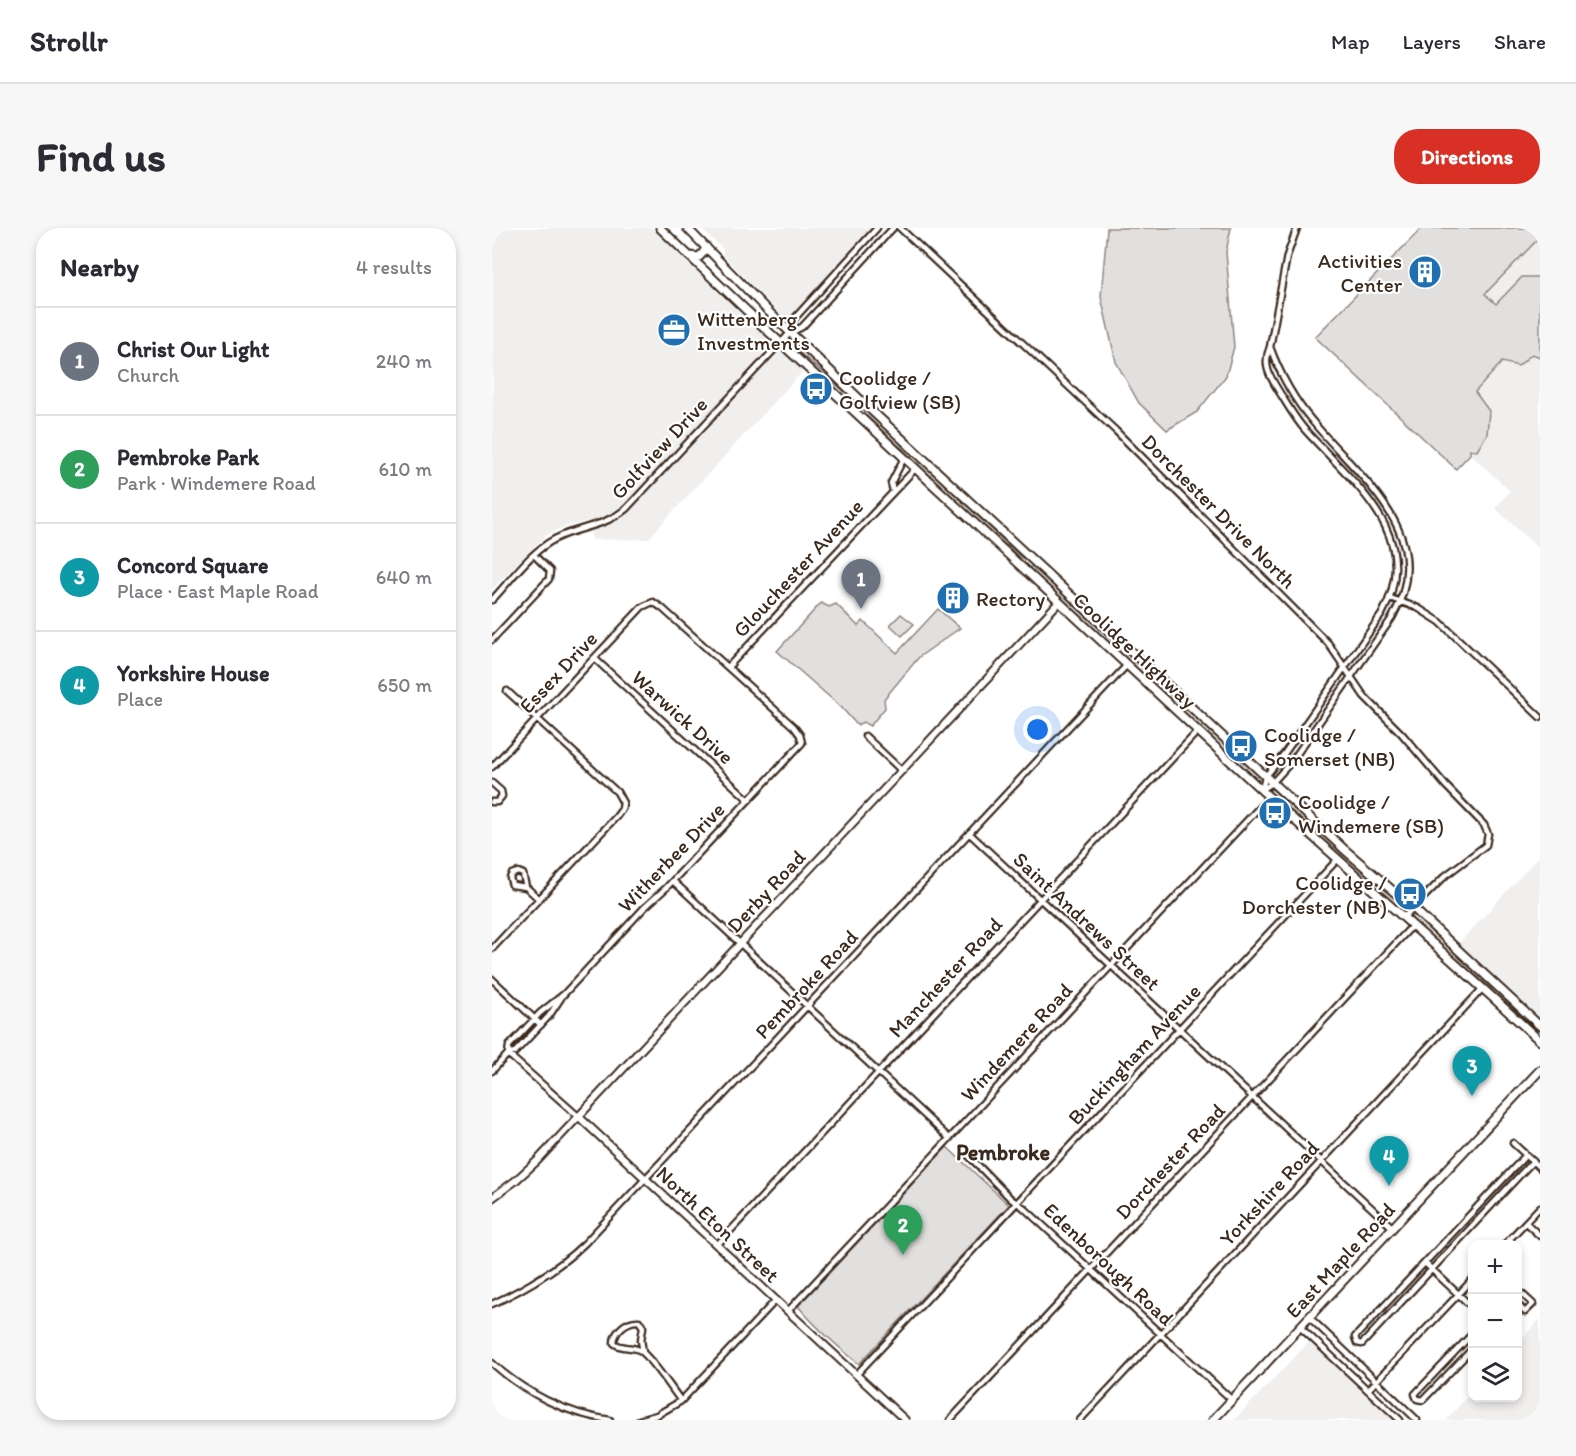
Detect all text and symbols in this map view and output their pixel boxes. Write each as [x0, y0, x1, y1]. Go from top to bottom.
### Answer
text: Strollr [30, 24, 108, 58]
text: Map [1331, 29, 1370, 54]
text: Layers [1403, 29, 1461, 54]
text: Share [1494, 29, 1546, 54]
button: Directions [1394, 129, 1540, 184]
text: Find us [36, 131, 166, 182]
place label: Activities Center [1318, 248, 1403, 297]
text: Nearby [60, 251, 139, 283]
building icon: Activities Center [1407, 254, 1443, 290]
text: 4 results [356, 255, 432, 279]
place label: Wittenberg Investments [697, 306, 810, 355]
office icon: Wittenberg Investments [656, 312, 692, 348]
text: Christ Our Light [117, 336, 269, 363]
text: 1 [75, 349, 84, 373]
text: 240 m [376, 349, 432, 373]
text: Church [117, 363, 179, 387]
place label: Coolidge / Golfview (SB) [839, 365, 961, 414]
bus stop icon: Coolidge / Golfview (SB) [798, 371, 834, 407]
street label: Golfview Drive [605, 392, 713, 504]
street label: Dorchester Drive North [1137, 429, 1302, 594]
text: Pembroke Park [117, 444, 259, 471]
text: 2 [74, 457, 85, 481]
text: 610 m [379, 457, 432, 481]
text: Park · Windemere Road [117, 471, 316, 495]
street label: Glouchester Avenue [728, 494, 868, 642]
text: Concord Square [117, 552, 268, 579]
pin: 1 [842, 560, 880, 609]
text: 3 [74, 565, 85, 589]
text: 640 m [376, 565, 432, 589]
text: Place · East Maple Road [117, 579, 318, 603]
building icon: Rectory [935, 580, 971, 616]
place label: Rectory [976, 586, 1045, 611]
street label: Coolidge Highway [1068, 586, 1202, 714]
street label: Essex Drive [514, 626, 602, 718]
text: Yorkshire House [117, 660, 270, 687]
street label: Warwick Drive [627, 665, 739, 769]
text: 4 [73, 673, 86, 697]
text: 650 m [377, 673, 432, 697]
text: Place [117, 687, 163, 711]
your location [1023, 715, 1052, 744]
place label: Coolidge / Somerset (NB) [1264, 722, 1395, 771]
bus stop icon: Coolidge / Somerset (NB) [1223, 728, 1259, 764]
place label: Coolidge / Windemere (SB) [1298, 789, 1444, 838]
bus stop icon: Coolidge / Windemere (SB) [1257, 795, 1293, 831]
street label: Witherbee Drive [612, 797, 730, 917]
street label: Derby Road [721, 844, 811, 938]
street label: Saint Andrews Street [1008, 846, 1166, 996]
place label: Coolidge / Dorchester (NB) [1242, 870, 1387, 919]
bus stop icon: Coolidge / Dorchester (NB) [1392, 876, 1428, 912]
street label: Manchester Road [883, 911, 1007, 1042]
street label: Pembroke Road [749, 924, 863, 1044]
street label: Windemere Road [955, 978, 1077, 1106]
street label: Buckingham Avenue [1062, 978, 1206, 1130]
pin: 3 [1452, 1046, 1492, 1096]
street label: Dorchester Road [1110, 1098, 1230, 1224]
street label: Yorkshire Road [1214, 1135, 1324, 1251]
pin: 4 [1370, 1136, 1408, 1186]
district label: Pembroke [956, 1139, 1051, 1166]
street label: North Eton Street [651, 1161, 785, 1288]
street label: Edenborough Road [1039, 1197, 1180, 1331]
street label: East Maple Road [1280, 1197, 1400, 1323]
pin: 2 [884, 1206, 922, 1255]
map controls [1468, 1240, 1522, 1402]
button: + [1468, 1240, 1522, 1294]
button: − [1468, 1294, 1522, 1348]
button: layers [1468, 1348, 1522, 1402]

